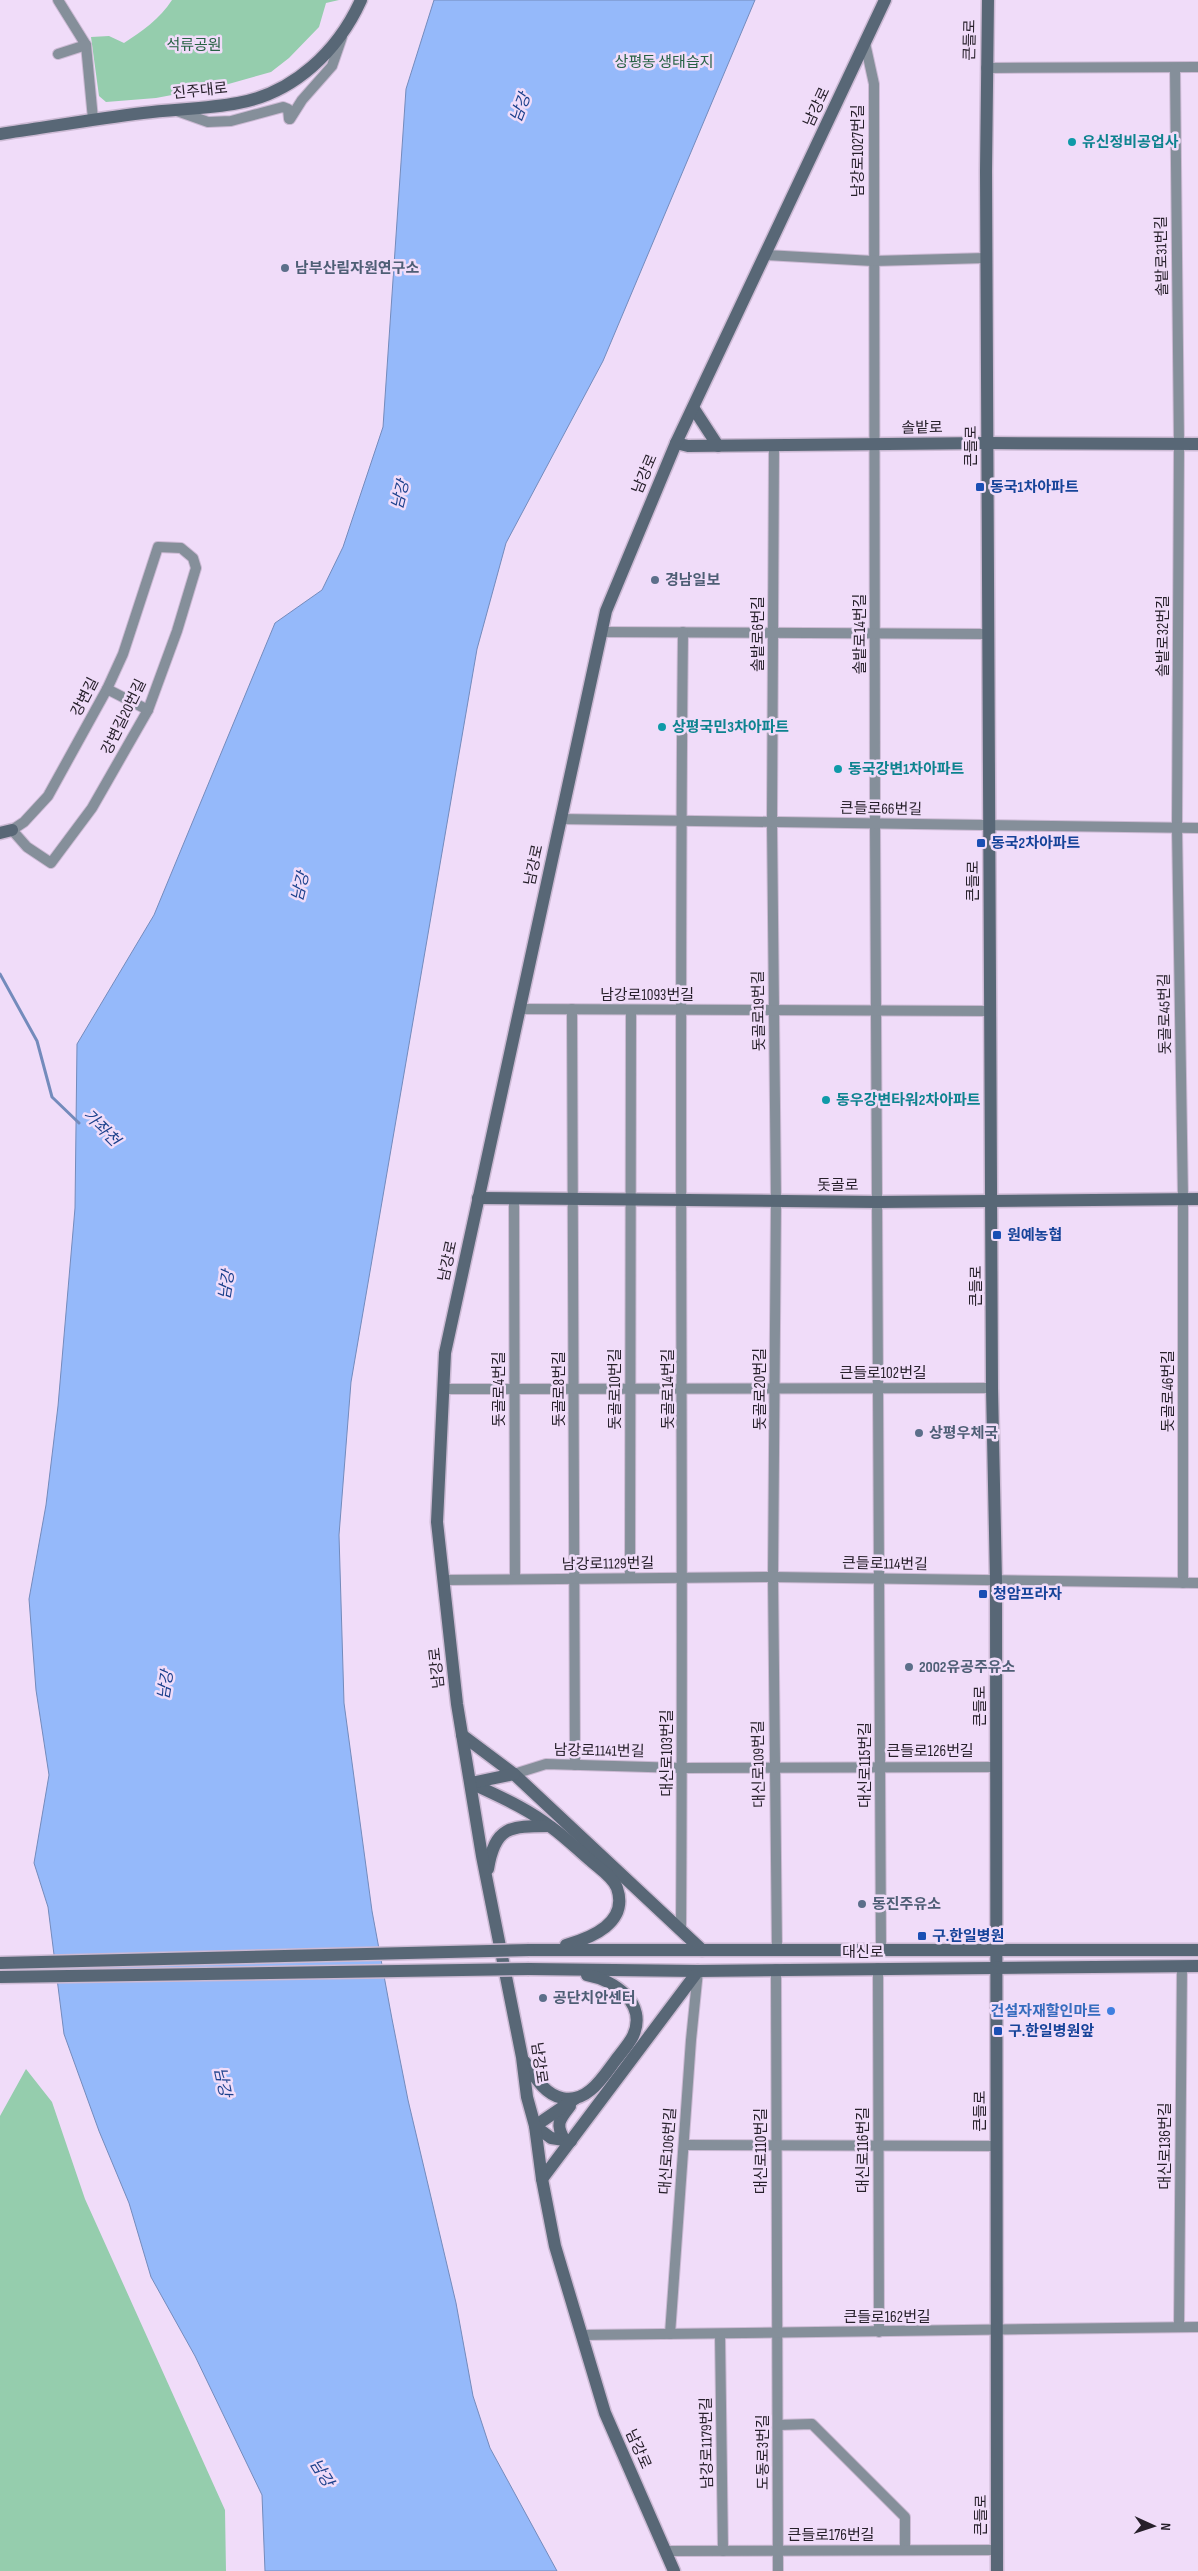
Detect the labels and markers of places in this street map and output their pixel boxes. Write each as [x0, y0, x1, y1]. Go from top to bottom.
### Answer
place label: 유신정비공업사 [1082, 133, 1179, 152]
marker: 유신정비공업사 [1066, 136, 1078, 148]
place label: 남부산림자원연구소 [295, 259, 419, 278]
marker: 남부산림자원연구소 [279, 262, 291, 274]
place label: 동국1차아파트 [990, 478, 1079, 497]
marker: 동국1차아파트 [974, 481, 986, 493]
place label: 경남일보 [665, 571, 720, 590]
marker: 경남일보 [649, 574, 661, 586]
place label: 상평국민3차아파트 [672, 718, 789, 737]
marker: 상평국민3차아파트 [656, 721, 668, 733]
place label: 동국강변1차아파트 [848, 760, 964, 779]
marker: 동국강변1차아파트 [832, 763, 844, 775]
place label: 동국2차아파트 [991, 834, 1081, 853]
marker: 동국2차아파트 [975, 837, 987, 849]
place label: 동우강변타워2차아파트 [836, 1091, 981, 1110]
marker: 동우강변타워2차아파트 [820, 1094, 832, 1106]
place label: 원예농협 [1007, 1226, 1062, 1245]
marker: 원예농협 [991, 1229, 1003, 1241]
place label: 상평우체국 [929, 1424, 998, 1443]
marker: 상평우체국 [913, 1427, 925, 1439]
place label: 청암프라자 [993, 1585, 1062, 1604]
marker: 청암프라자 [977, 1588, 989, 1600]
place label: 2002유공주유소 [919, 1658, 1016, 1677]
marker: 2002유공주유소 [903, 1661, 915, 1673]
place label: 동진주유소 [872, 1895, 941, 1914]
marker: 동진주유소 [856, 1898, 868, 1910]
place label: 구.한일병원 [932, 1927, 1004, 1946]
marker: 구.한일병원 [916, 1930, 928, 1942]
place label: 공단치안센터 [553, 1989, 636, 2008]
marker: 공단치안센터 [537, 1992, 549, 2004]
place label: 건설자재할인마트 [991, 2002, 1101, 2021]
marker: 건설자재할인마트 [1105, 2005, 1117, 2017]
place label: 구.한일병원앞 [1008, 2022, 1094, 2041]
marker: 구.한일병원앞 [992, 2025, 1004, 2037]

